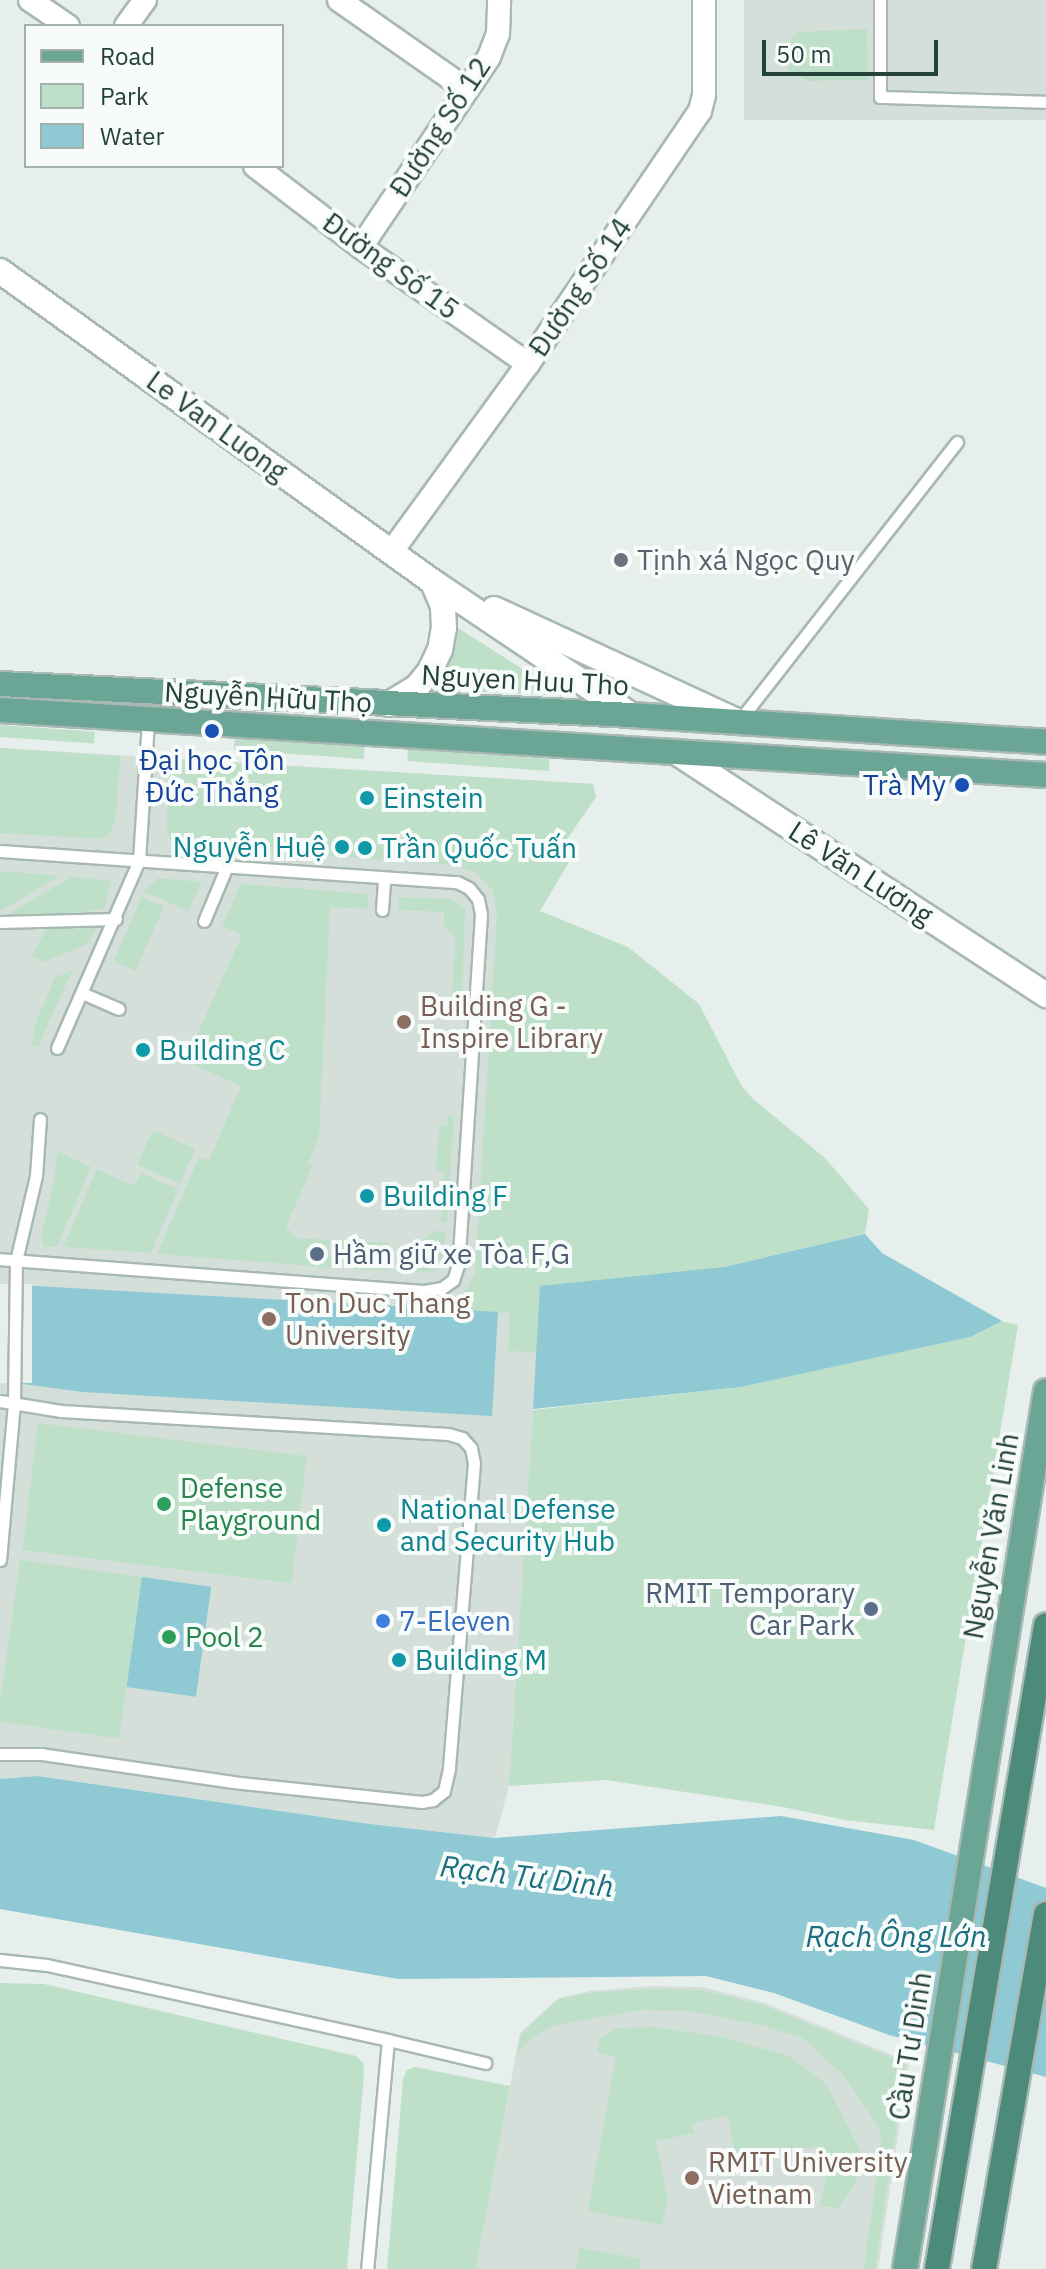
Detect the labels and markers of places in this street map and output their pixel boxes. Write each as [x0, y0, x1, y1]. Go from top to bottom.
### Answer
place label: Tịnh xá Ngọc Quy [637, 543, 855, 577]
marker: Tịnh xá Ngọc Quy [612, 551, 630, 569]
marker: Đại học Tôn Đức Thắng [203, 722, 221, 740]
place label: Đại học Tôn Đức Thắng [139, 743, 285, 809]
place label: Trà My [863, 768, 946, 802]
marker: Trà My [953, 776, 971, 794]
place label: Einstein [383, 781, 484, 815]
marker: Einstein [358, 789, 376, 807]
place label: Nguyễn Huệ [173, 830, 326, 864]
place label: Trần Quốc Tuấn [381, 831, 577, 865]
marker: Nguyễn Huệ [333, 838, 351, 856]
marker: Trần Quốc Tuấn [356, 839, 374, 857]
place label: Building G - Inspire Library [420, 989, 603, 1055]
marker: Building G - Inspire Library [395, 1013, 413, 1031]
place label: Building C [159, 1033, 286, 1067]
marker: Building C [134, 1041, 152, 1059]
place label: Building F [383, 1179, 508, 1213]
marker: Building F [358, 1187, 376, 1205]
place label: Hầm giữ xe Tòa F,G [333, 1237, 570, 1271]
marker: Hầm giữ xe Tòa F,G [308, 1245, 326, 1263]
place label: Ton Duc Thang University [285, 1286, 470, 1352]
marker: Ton Duc Thang University [260, 1310, 278, 1328]
place label: Defense Playground [180, 1471, 321, 1537]
place label: National Defense and Security Hub [400, 1492, 616, 1558]
marker: Defense Playground [155, 1495, 173, 1513]
marker: National Defense and Security Hub [375, 1516, 393, 1534]
place label: RMIT Temporary Car Park [645, 1576, 855, 1642]
marker: RMIT Temporary Car Park [862, 1600, 880, 1618]
place label: 7-Eleven [399, 1604, 511, 1638]
marker: 7-Eleven [374, 1612, 392, 1630]
place label: Pool 2 [185, 1620, 264, 1654]
marker: Pool 2 [160, 1628, 178, 1646]
place label: Building M [415, 1643, 547, 1677]
marker: Building M [390, 1651, 408, 1669]
place label: RMIT University Vietnam [708, 2145, 908, 2211]
marker: RMIT University Vietnam [683, 2169, 701, 2187]

